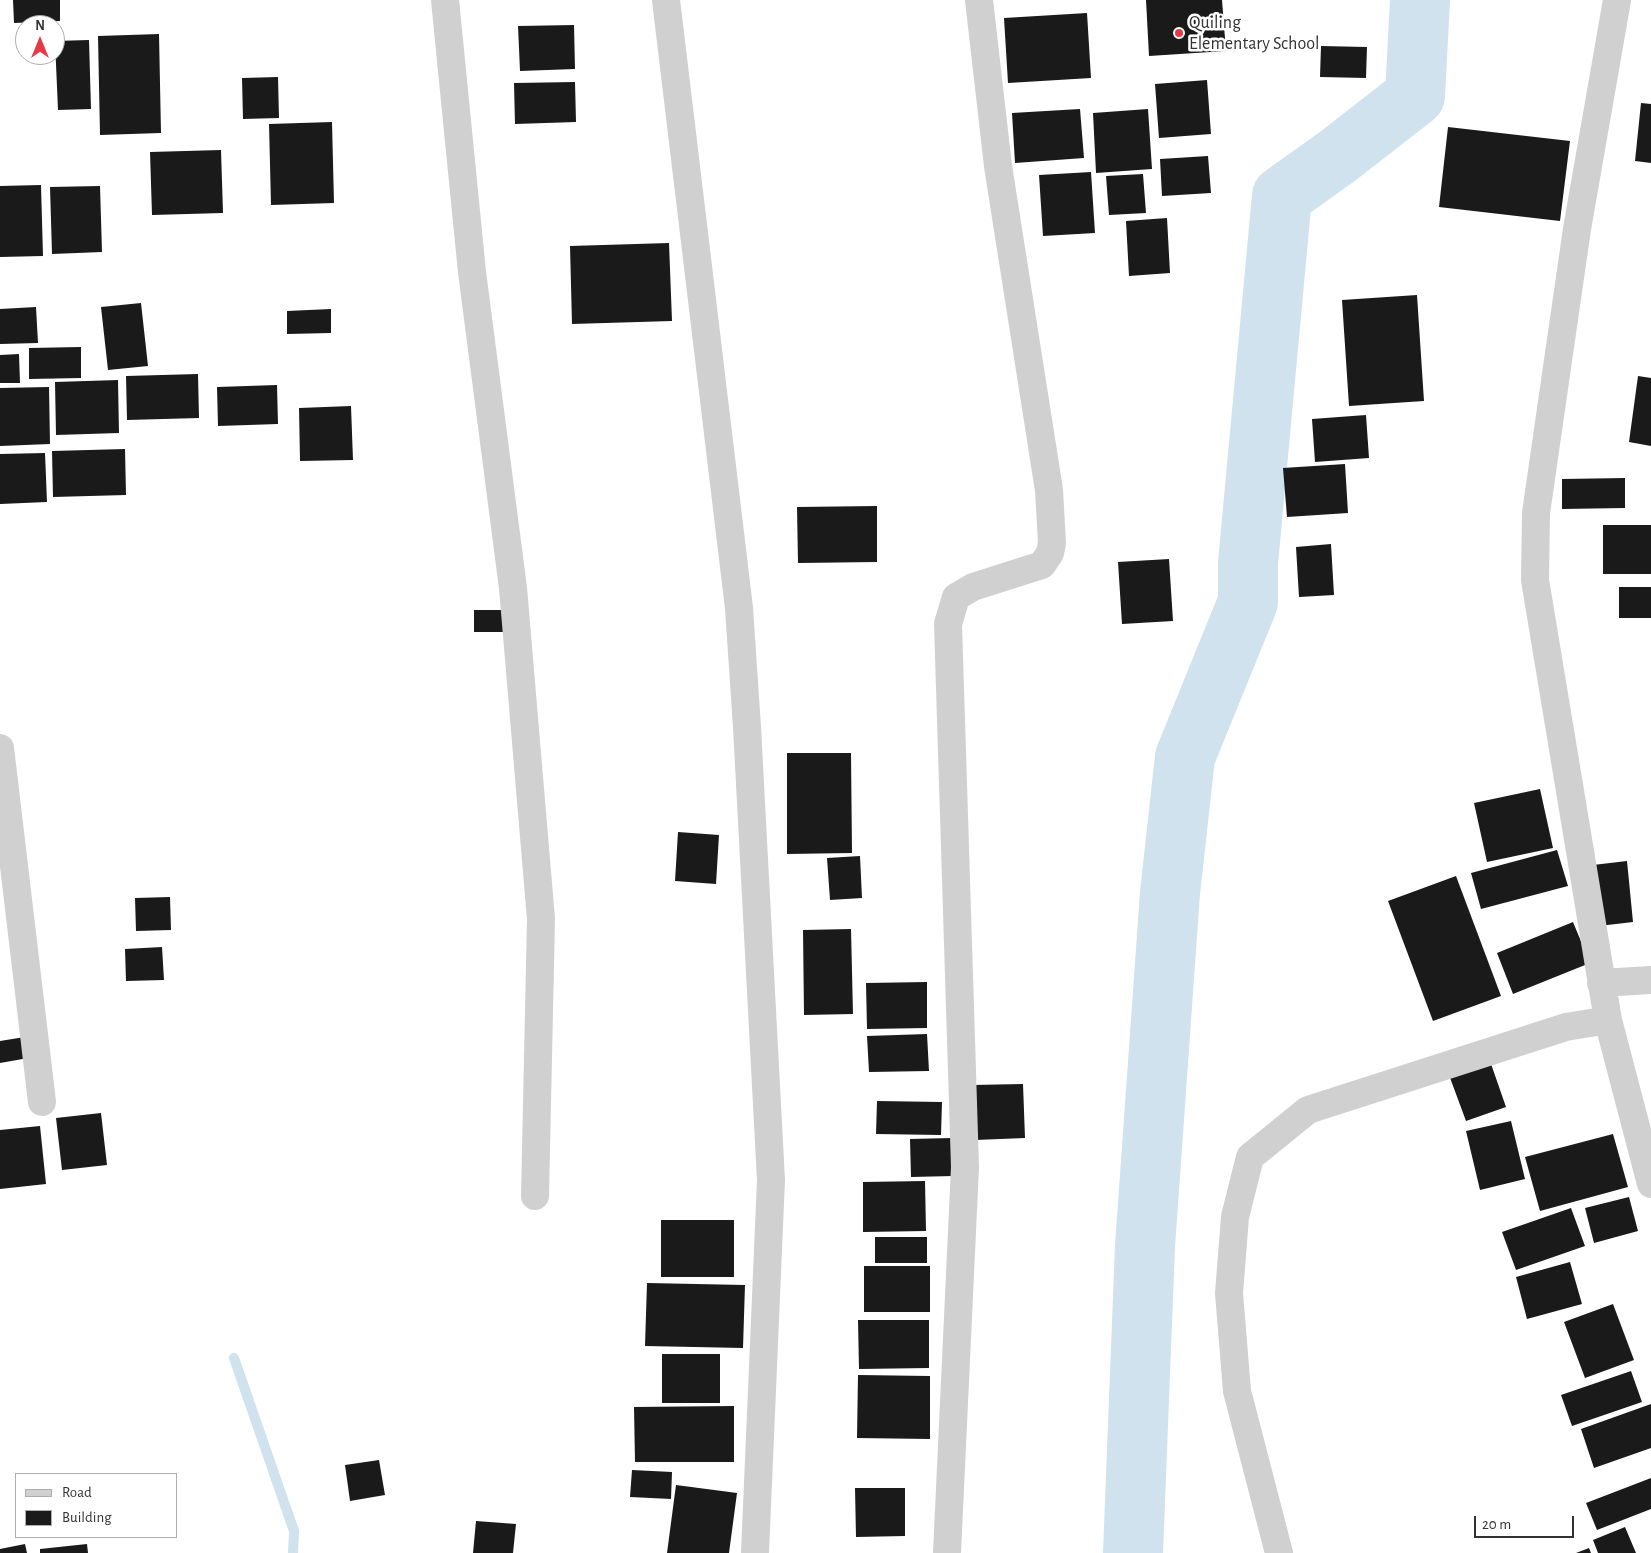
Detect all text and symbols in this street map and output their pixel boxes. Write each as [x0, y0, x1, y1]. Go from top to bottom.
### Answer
place label: Quiling Elementary School [1189, 12, 1319, 54]
north arrow [15, 15, 65, 65]
text: N [35, 19, 45, 33]
marker: Quiling Elementary School [1173, 27, 1185, 39]
legend [15, 1473, 178, 1538]
text: Road [62, 1485, 92, 1500]
scale bar [1476, 1506, 1576, 1538]
text: Building [62, 1510, 112, 1525]
text: 20 m [1482, 1517, 1511, 1532]

